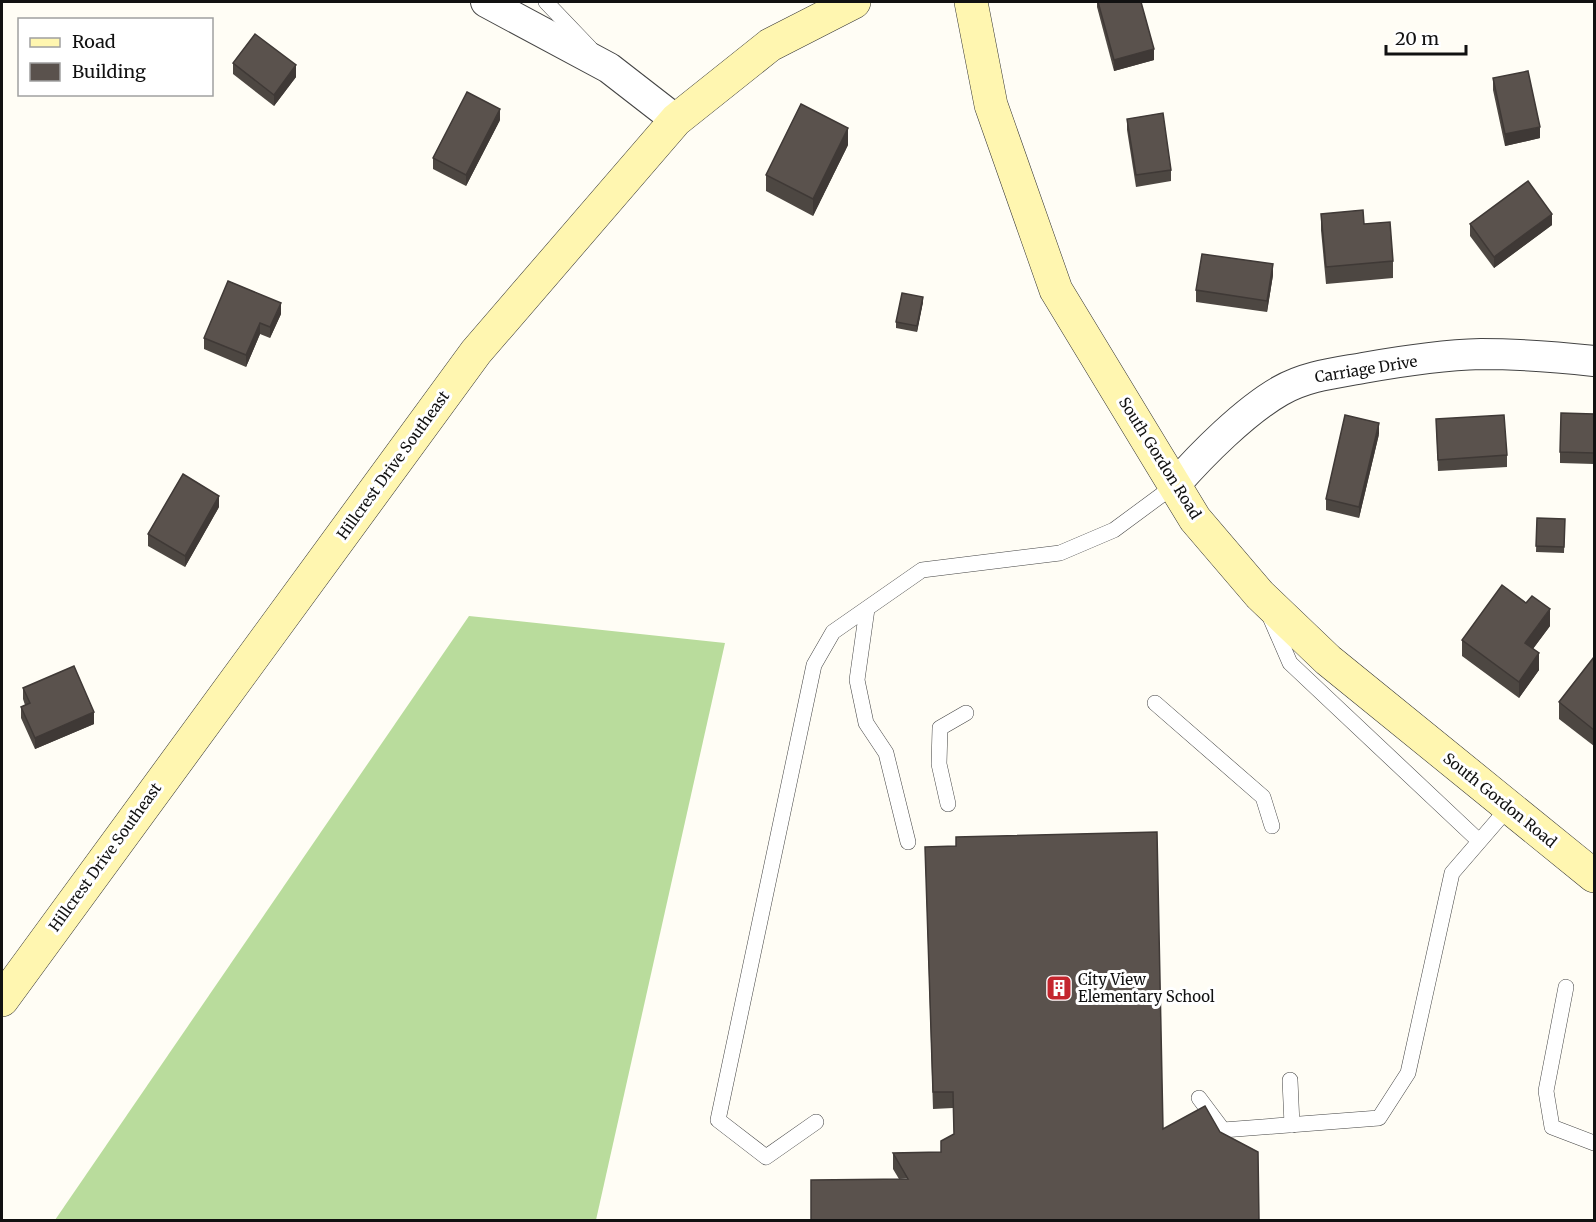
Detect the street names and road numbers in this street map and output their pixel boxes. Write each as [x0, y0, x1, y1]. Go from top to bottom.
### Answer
street label: Carriage Drive [1313, 351, 1419, 386]
street label: Hillcrest Drive Southeast [333, 387, 453, 543]
street label: South Gordon Road [1115, 393, 1205, 523]
street label: South Gordon Road [1440, 748, 1560, 852]
street label: Hillcrest Drive Southeast [45, 779, 165, 935]

